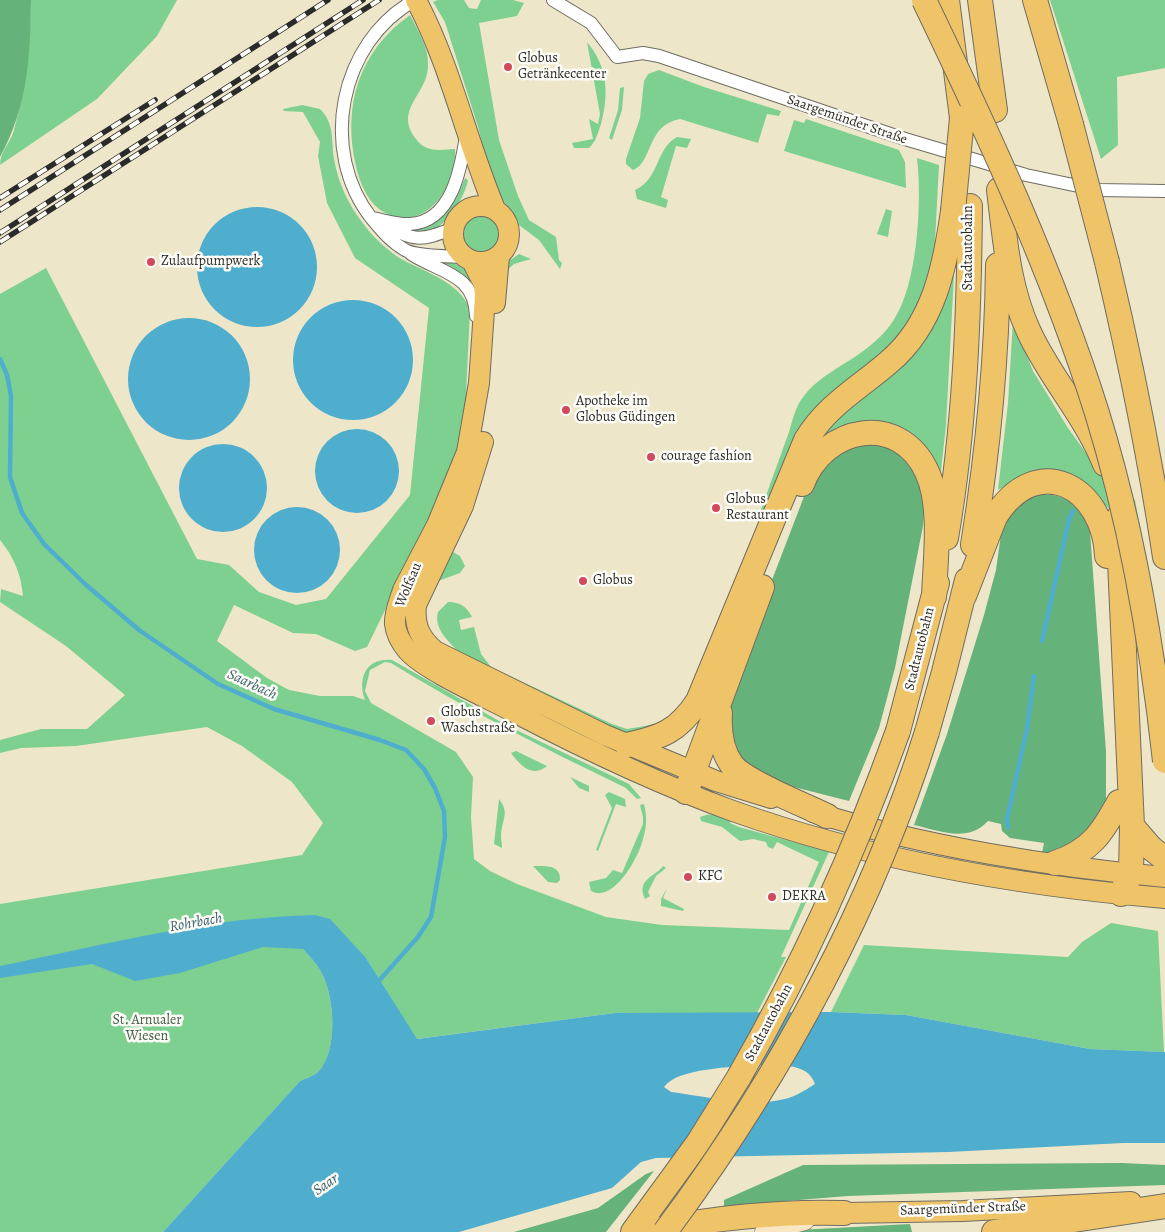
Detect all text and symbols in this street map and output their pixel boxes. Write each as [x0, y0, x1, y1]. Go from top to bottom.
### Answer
place label: Globus Getränkecenter [518, 51, 606, 84]
marker: Globus Getränkecenter [502, 61, 514, 73]
street label: Saargemünder Straße [785, 92, 909, 148]
street label: Stadtautobahn [961, 205, 977, 291]
place label: Zulaufpumpwerk [161, 254, 261, 270]
marker: Zulaufpumpwerk [145, 256, 157, 268]
place label: Apotheke im Globus Güdingen [576, 394, 675, 427]
marker: Apotheke im Globus Güdingen [560, 404, 572, 416]
place label: courage fashíon [661, 449, 752, 465]
marker: courage fashíon [645, 451, 657, 463]
place label: Globus Restaurant [726, 492, 789, 524]
marker: Globus Restaurant [710, 502, 722, 514]
street label: Wolfsau [392, 560, 426, 610]
place label: Globus [593, 573, 633, 589]
marker: Globus [577, 575, 589, 587]
street label: Stadtautobahn [902, 606, 938, 692]
water label: Saarbach [224, 666, 280, 704]
place label: Globus Waschstraße [441, 705, 515, 738]
marker: Globus Waschstraße [425, 715, 437, 727]
place label: KFC [698, 869, 723, 885]
marker: KFC [682, 871, 694, 883]
place label: DEKRA [782, 889, 826, 905]
marker: DEKRA [766, 891, 778, 903]
water label: Rohrbach [168, 910, 224, 936]
street label: Stadtautobahn [742, 981, 796, 1065]
park label: St. Arnualer Wiesen [112, 1013, 182, 1046]
water label: Saar [310, 1170, 342, 1200]
street label: Saargemünder Straße [900, 1198, 1026, 1220]

